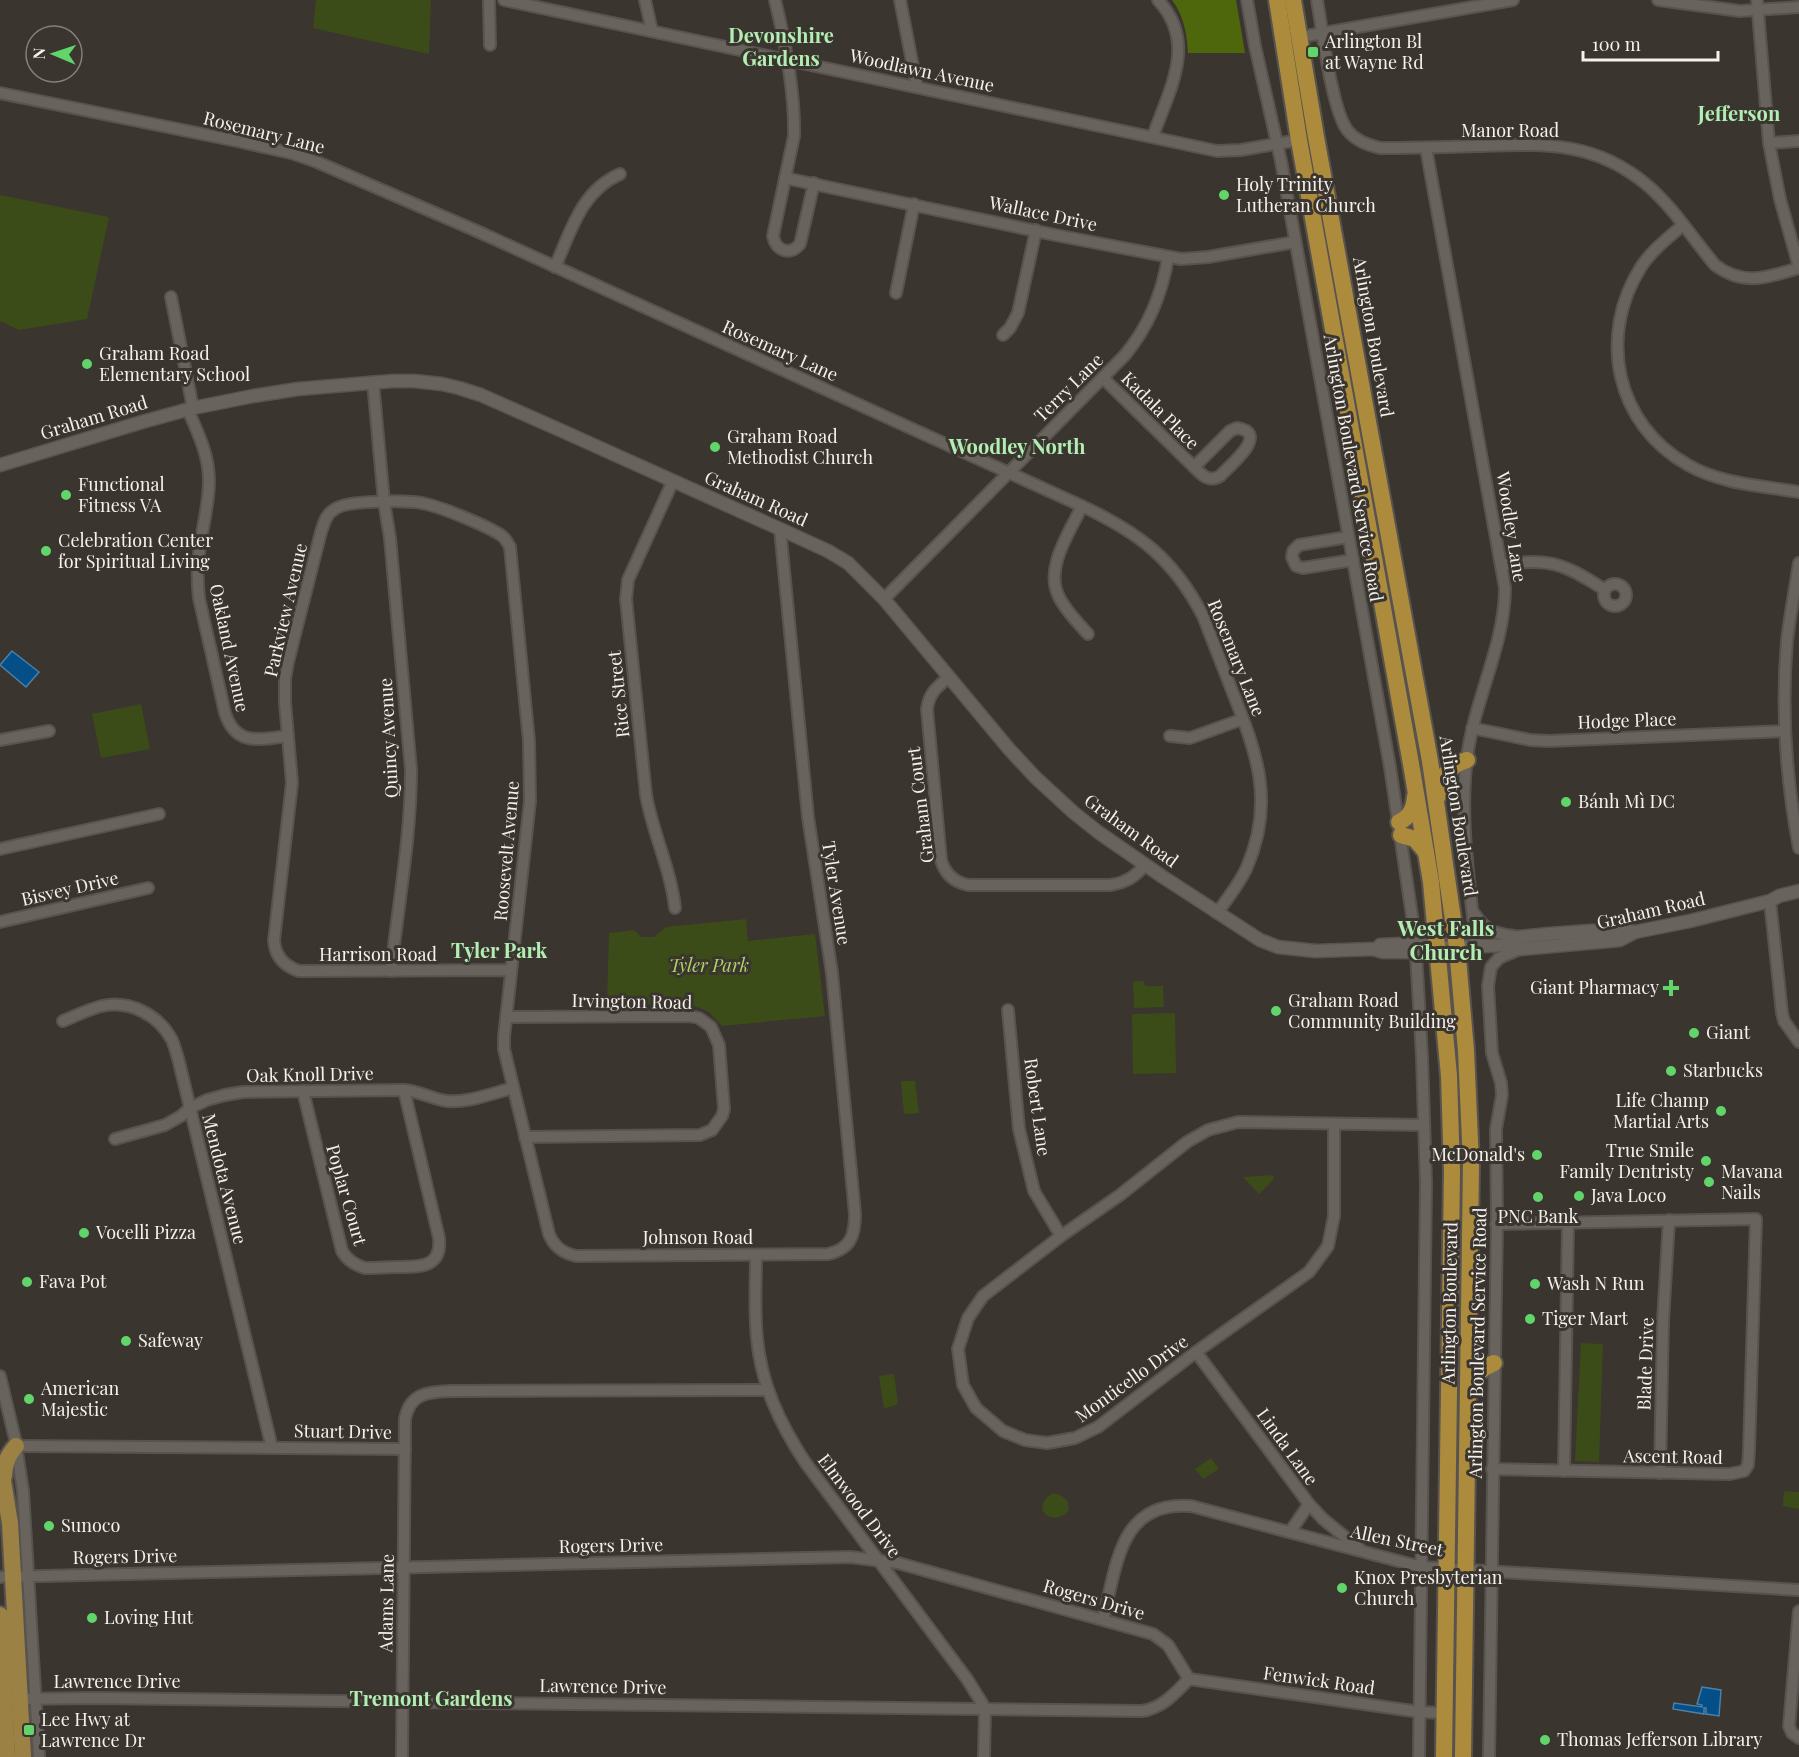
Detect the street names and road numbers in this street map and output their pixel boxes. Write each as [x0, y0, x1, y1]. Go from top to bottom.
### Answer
street label: Woodlawn Avenue [847, 43, 997, 97]
street label: Rosemary Lane [201, 105, 327, 159]
street label: Manor Road [1461, 118, 1560, 142]
street label: Wallace Drive [986, 190, 1100, 236]
street label: Arlington Boulevard [1348, 254, 1400, 419]
street label: Rosemary Lane [719, 314, 842, 386]
street label: Arlington Boulevard Service Road [1318, 331, 1389, 604]
street label: Terry Lane [1029, 348, 1108, 427]
street label: Kadala Place [1117, 366, 1205, 454]
street label: Graham Road [37, 389, 151, 445]
street label: Graham Road [701, 465, 812, 532]
street label: Woodley Lane [1491, 469, 1533, 584]
street label: Parkview Avenue [258, 540, 312, 679]
street label: Oakland Avenue [205, 582, 255, 714]
street label: Rosemary Lane [1203, 596, 1271, 720]
street label: Rice Street [601, 649, 635, 739]
street label: Quincy Avenue [373, 677, 403, 799]
street label: Hodge Place [1577, 706, 1677, 734]
street label: Arlington Boulevard [1434, 733, 1484, 898]
street label: Graham Court [901, 745, 939, 865]
street label: Roosevelt Avenue [488, 780, 524, 922]
street label: Graham Road [1080, 788, 1184, 873]
street label: Tyler Avenue [817, 839, 857, 946]
street label: Bisvey Drive [19, 865, 121, 911]
street label: Graham Road [1594, 886, 1708, 934]
street label: Harrison Road [319, 942, 437, 966]
street label: Irvington Road [571, 988, 693, 1014]
street label: Robert Lane [1019, 1056, 1057, 1157]
street label: Oak Knoll Drive [246, 1061, 374, 1087]
street label: Mendota Avenue [197, 1111, 253, 1247]
street label: Poplar Court [321, 1141, 373, 1249]
street label: Arlington Boulevard Service Road [1463, 1207, 1491, 1480]
street label: Arlington Boulevard [1436, 1221, 1462, 1385]
street label: Johnson Road [642, 1225, 754, 1249]
street label: Blade Drive [1631, 1317, 1659, 1411]
street label: Monticello Drive [1070, 1329, 1193, 1427]
street label: Linda Lane [1252, 1403, 1324, 1490]
street label: Stuart Drive [294, 1418, 392, 1444]
street label: Ascent Road [1622, 1443, 1723, 1469]
street label: Elmwood Drive [813, 1449, 907, 1562]
street label: Allen Street [1348, 1518, 1446, 1562]
street label: Rogers Drive [559, 1532, 663, 1558]
street label: Rogers Drive [73, 1543, 177, 1569]
street label: Adams Lane [373, 1553, 399, 1654]
street label: Rogers Drive [1041, 1573, 1148, 1625]
street label: Fenwick Road [1262, 1660, 1377, 1700]
street label: Lawrence Drive [53, 1669, 181, 1693]
street label: Lawrence Drive [539, 1673, 667, 1699]

